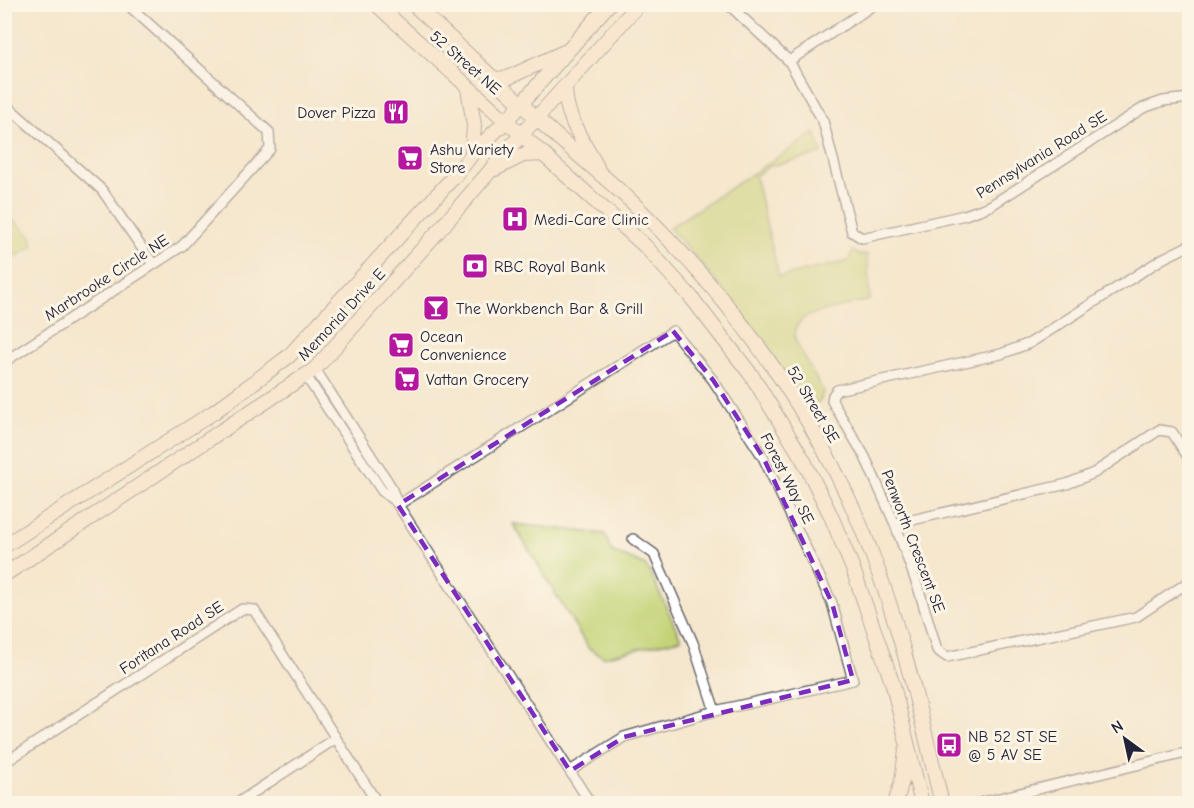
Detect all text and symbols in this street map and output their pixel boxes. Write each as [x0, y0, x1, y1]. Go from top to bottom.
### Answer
street label: 52 Street NE [426, 27, 505, 99]
restaurant icon: Dover Pizza [381, 97, 411, 127]
place label: Dover Pizza [297, 104, 376, 122]
street label: Pennsylvania Road SE [973, 107, 1110, 202]
place label: Ashu Variety Store [430, 141, 515, 177]
supermarket icon: Ashu Variety Store [395, 143, 425, 173]
hospital icon: Medi-Care Clinic [500, 204, 530, 234]
place label: Medi-Care Clinic [534, 211, 649, 229]
street label: Marbrooke Circle NE [41, 231, 172, 325]
bank icon: RBC Royal Bank [460, 251, 490, 281]
place label: RBC Royal Bank [494, 258, 605, 276]
street label: Memorial Drive E [294, 265, 389, 365]
bar icon: The Workbench Bar & Grill [421, 293, 451, 323]
place label: The Workbench Bar & Grill [456, 300, 643, 318]
place label: Ocean Convenience [420, 328, 507, 364]
supermarket icon: Ocean Convenience [386, 330, 416, 360]
street label: 52 Street SE [783, 363, 843, 446]
supermarket icon: Vattan Grocery [392, 364, 422, 394]
place label: Vattan Grocery [426, 371, 529, 389]
street label: Forest Way SE [757, 430, 818, 527]
street label: Penworth Crescent SE [878, 468, 949, 615]
street label: Foritana Road SE [116, 597, 227, 678]
north arrow [1095, 709, 1155, 769]
text: N [1108, 717, 1127, 738]
place label: NB 52 ST SE @ 5 AV SE [968, 728, 1058, 764]
bus stop icon: NB 52 ST SE @ 5 AV SE [934, 730, 964, 760]

